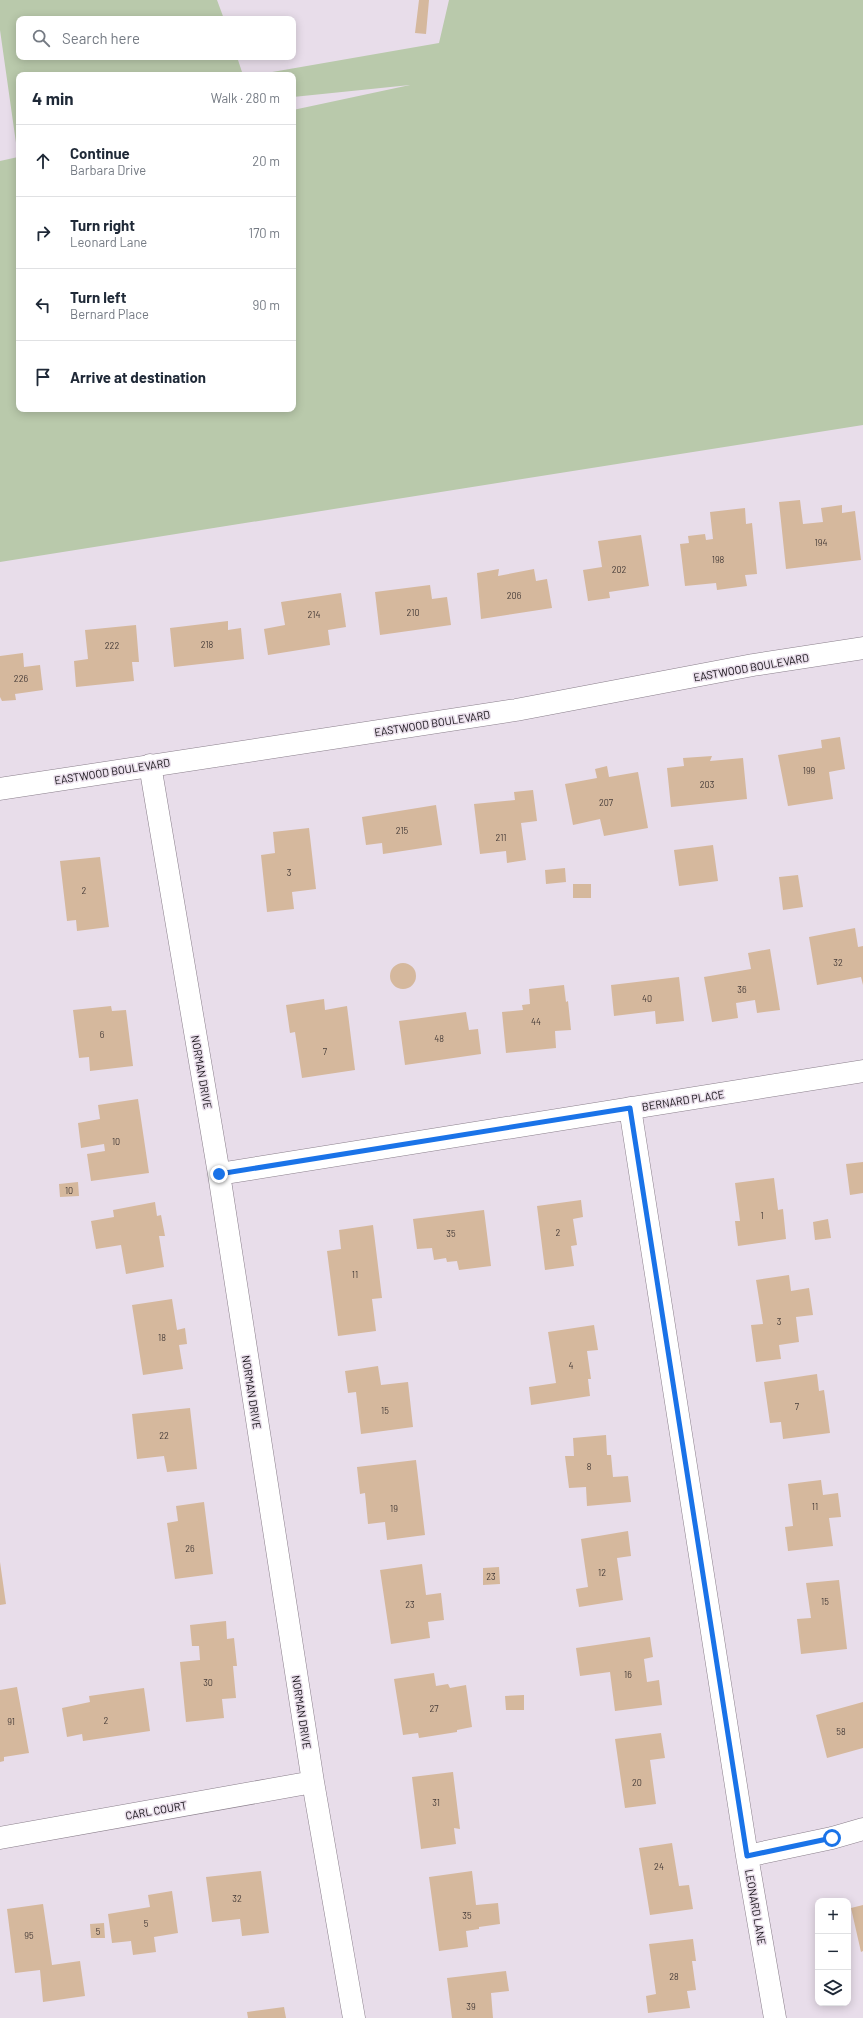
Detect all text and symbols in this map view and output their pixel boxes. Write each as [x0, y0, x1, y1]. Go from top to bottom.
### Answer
search box [16, 16, 296, 60]
icon: search [30, 27, 52, 49]
text: Search here [62, 29, 140, 47]
text: 4 min [32, 88, 74, 108]
text: Walk · 280 m [211, 90, 280, 106]
text: Continue [70, 144, 130, 162]
icon: ahead [32, 150, 54, 172]
text: 20 m [252, 153, 280, 169]
text: Barbara Drive [70, 162, 146, 178]
text: Turn right [70, 216, 135, 234]
icon: right [32, 222, 54, 244]
text: 170 m [249, 225, 280, 241]
text: Leonard Lane [70, 234, 147, 250]
text: Turn left [70, 288, 126, 306]
icon: left [32, 294, 54, 316]
text: 90 m [253, 297, 280, 313]
text: Bernard Place [70, 306, 149, 322]
icon: arrive [32, 366, 54, 388]
text: Arrive at destination [70, 368, 206, 386]
house number: 194 [815, 537, 827, 548]
house number: 198 [712, 554, 725, 565]
house number: 202 [612, 564, 627, 575]
house number: 206 [507, 590, 522, 601]
house number: 210 [407, 607, 419, 618]
house number: 214 [308, 609, 320, 620]
house number: 218 [201, 639, 214, 650]
house number: 222 [105, 640, 119, 651]
street label: EASTWOOD BOULEVARD [692, 650, 810, 684]
house number: 226 [14, 673, 28, 684]
street label: EASTWOOD BOULEVARD [373, 707, 491, 739]
street label: EASTWOOD BOULEVARD [53, 755, 171, 787]
house number: 199 [803, 765, 816, 776]
house number: 203 [700, 779, 715, 790]
house number: 207 [599, 797, 614, 808]
house number: 215 [396, 825, 409, 836]
house number: 211 [495, 832, 507, 843]
house number: 3 [287, 867, 292, 878]
house number: 2 [82, 885, 87, 896]
house number: 32 [833, 957, 843, 968]
house number: 36 [737, 984, 747, 995]
house number: 40 [642, 993, 652, 1004]
house number: 44 [531, 1016, 541, 1027]
house number: 6 [100, 1029, 105, 1040]
house number: 48 [434, 1033, 444, 1044]
street label: NORMAN DRIVE [189, 1034, 215, 1110]
house number: 7 [323, 1046, 328, 1057]
street label: BERNARD PLACE [641, 1087, 725, 1113]
house number: 10 [112, 1136, 120, 1147]
route end [210, 1165, 228, 1183]
house number: 10 [65, 1185, 73, 1196]
house number: 1 [760, 1210, 764, 1221]
house number: 2 [556, 1227, 561, 1238]
house number: 35 [446, 1228, 456, 1239]
house number: 11 [352, 1269, 358, 1280]
house number: 3 [777, 1316, 782, 1327]
house number: 18 [158, 1332, 166, 1343]
street label: NORMAN DRIVE [240, 1354, 264, 1430]
house number: 4 [569, 1360, 574, 1371]
house number: 7 [795, 1401, 800, 1412]
house number: 15 [381, 1405, 389, 1416]
house number: 22 [159, 1430, 169, 1441]
house number: 8 [587, 1461, 592, 1472]
house number: 11 [812, 1501, 818, 1512]
house number: 19 [390, 1503, 398, 1514]
house number: 26 [185, 1543, 195, 1554]
house number: 12 [598, 1567, 606, 1578]
house number: 23 [486, 1571, 496, 1582]
house number: 15 [821, 1596, 829, 1607]
house number: 23 [405, 1599, 415, 1610]
house number: 16 [624, 1669, 632, 1680]
street label: NORMAN DRIVE [290, 1674, 314, 1750]
house number: 30 [203, 1677, 213, 1688]
house number: 27 [429, 1703, 439, 1714]
house number: 2 [104, 1715, 109, 1726]
house number: 91 [7, 1716, 15, 1727]
house number: 58 [836, 1726, 846, 1737]
house number: 20 [632, 1777, 642, 1788]
house number: 31 [432, 1797, 440, 1808]
street label: CARL COURT [124, 1798, 188, 1822]
route start [823, 1829, 841, 1847]
house number: 24 [654, 1861, 664, 1872]
street label: LEONARD LANE [743, 1868, 769, 1946]
house number: 32 [232, 1893, 242, 1904]
map controls [815, 1898, 851, 2006]
button: + [815, 1898, 851, 1934]
house number: 35 [462, 1910, 472, 1921]
house number: 5 [144, 1918, 149, 1929]
house number: 5 [96, 1926, 101, 1937]
house number: 95 [24, 1930, 34, 1941]
button: − [815, 1934, 851, 1970]
button: layers [815, 1970, 851, 2006]
house number: 28 [669, 1971, 679, 1982]
house number: 39 [466, 2001, 476, 2012]

